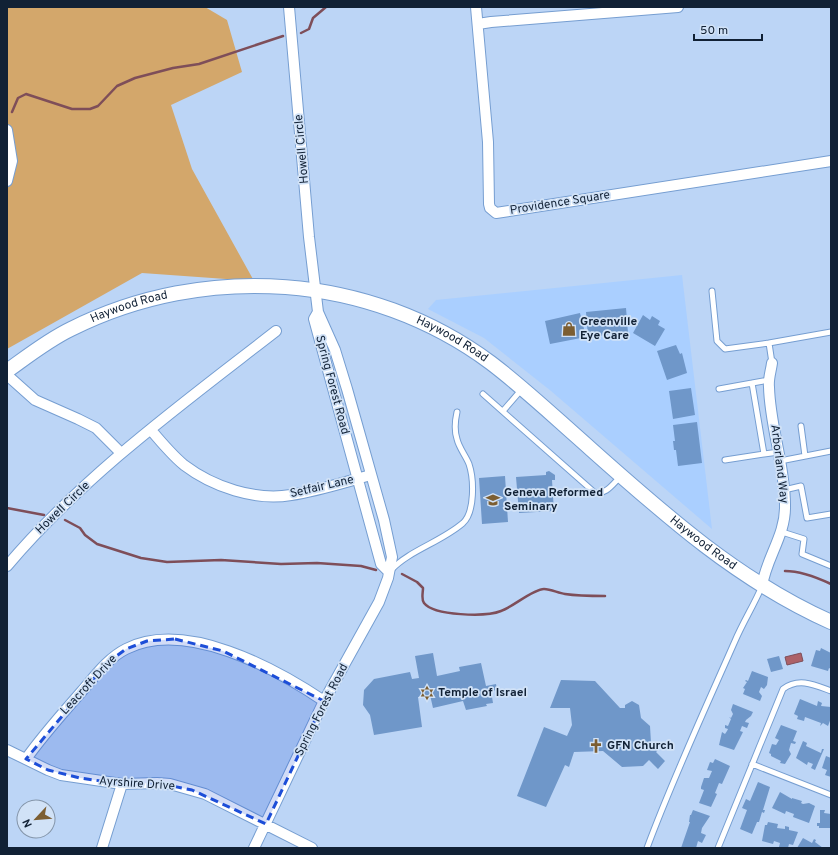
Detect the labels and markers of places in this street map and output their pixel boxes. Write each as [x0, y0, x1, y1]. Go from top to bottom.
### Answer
place label: Greenville Eye Care [580, 314, 638, 344]
shop icon: Greenville Eye Care [561, 321, 577, 337]
place label: Geneva Reformed Seminary [504, 485, 603, 515]
school or university icon: Geneva Reformed Seminary [485, 492, 501, 508]
synagogue icon: Temple of Israel [419, 685, 435, 701]
place label: Temple of Israel [438, 685, 527, 701]
church icon: GFN Church [588, 738, 604, 754]
place label: GFN Church [607, 738, 674, 754]

